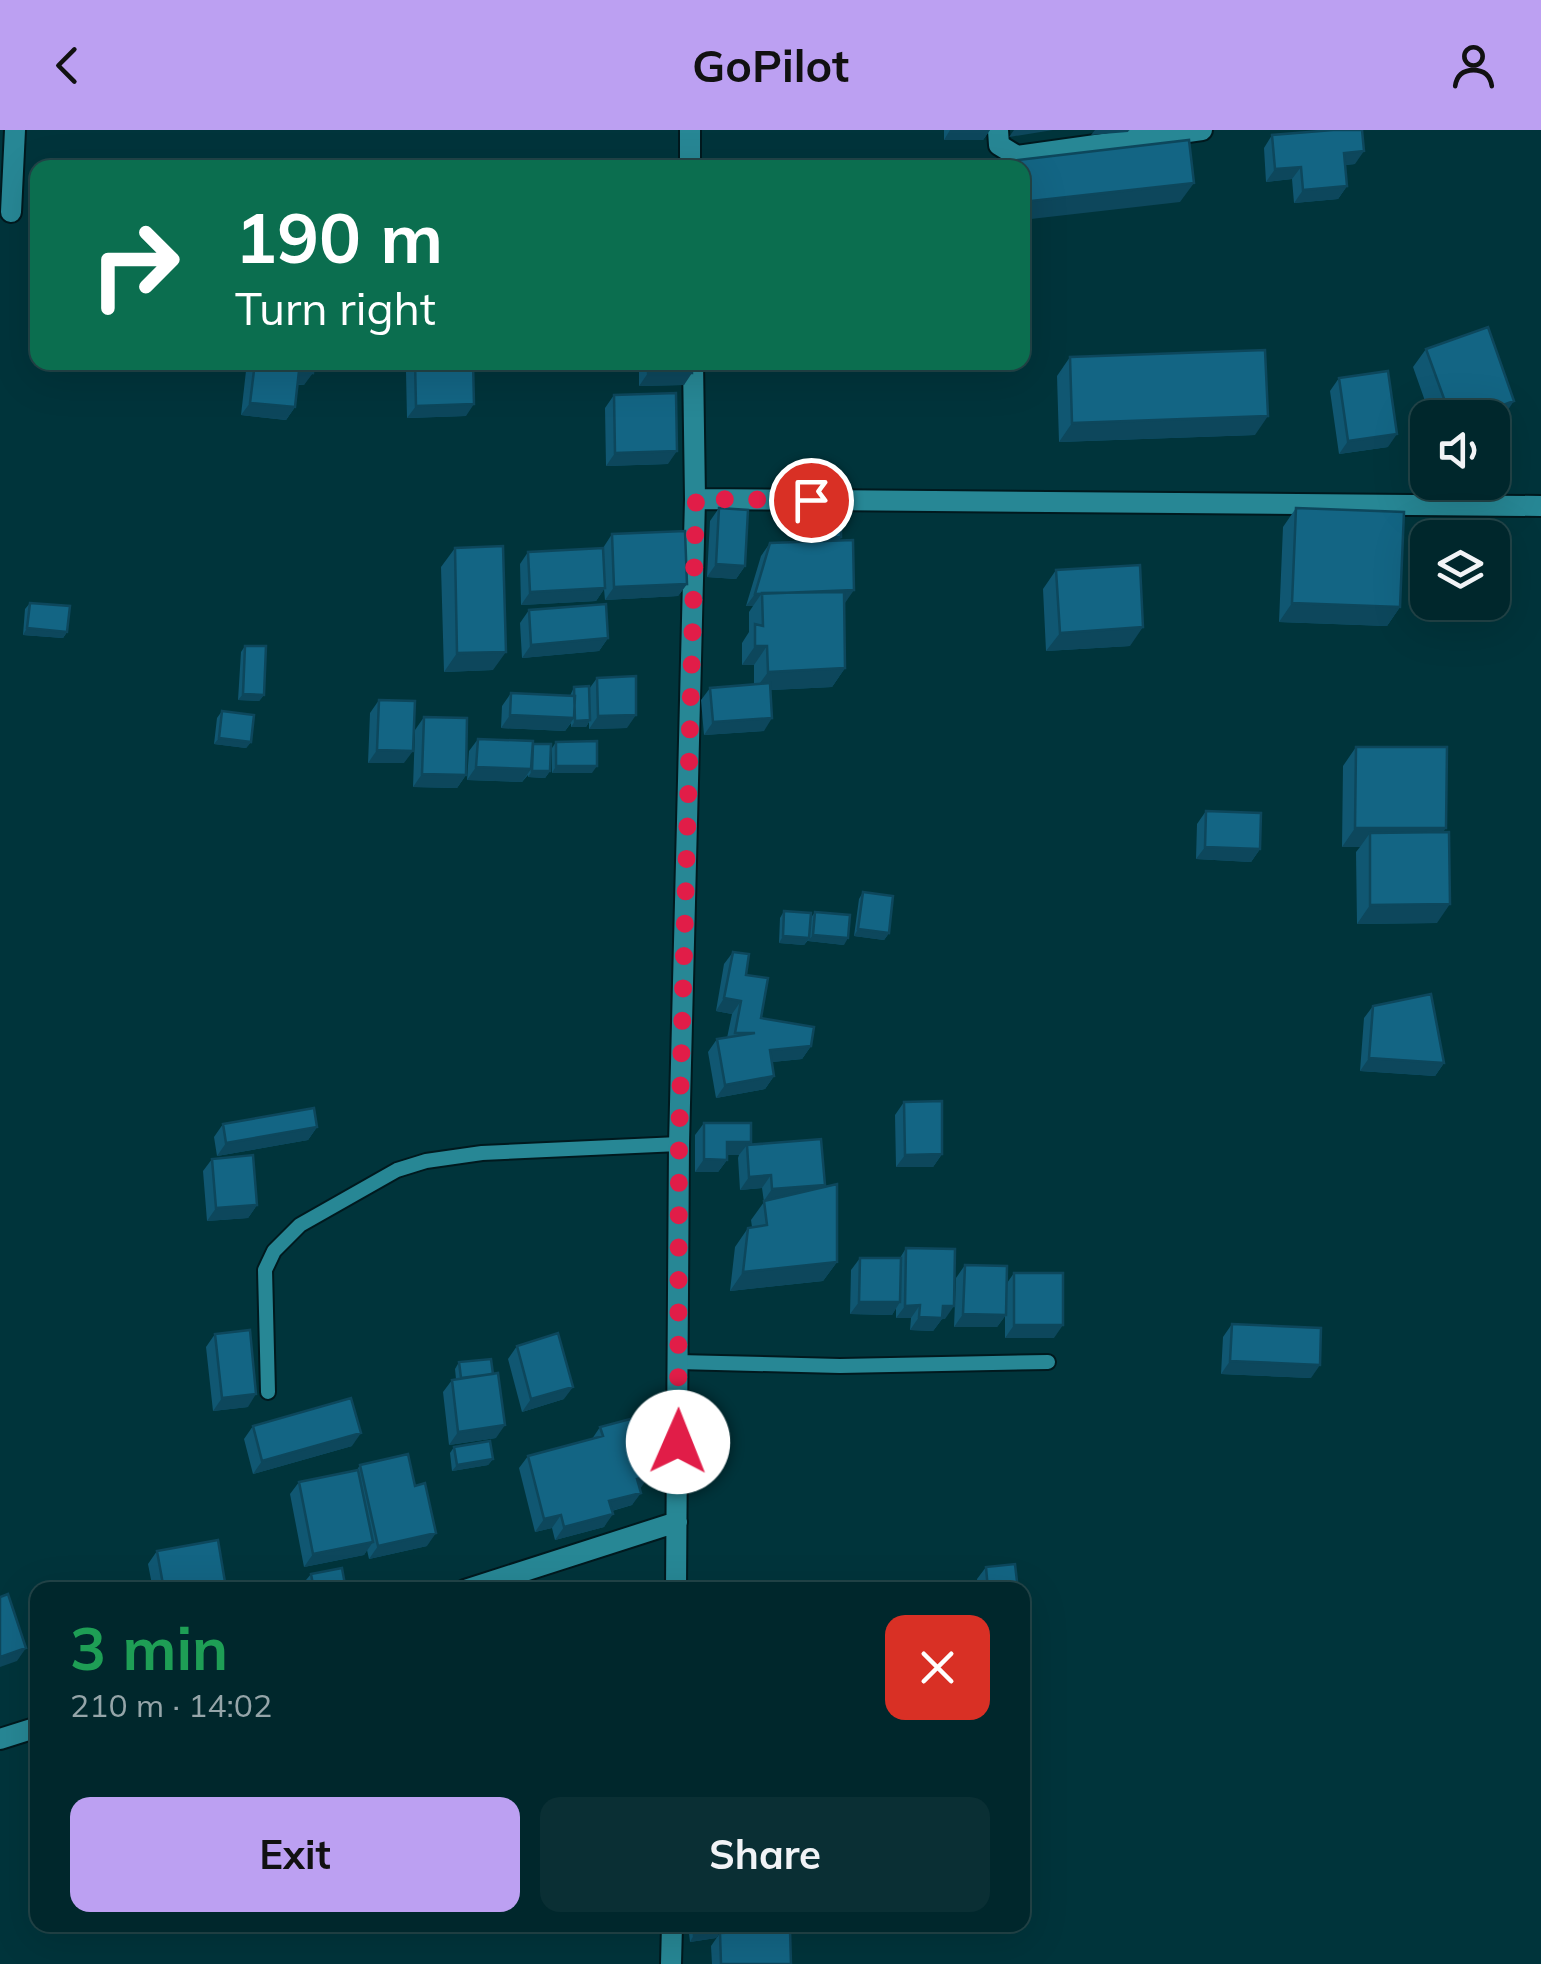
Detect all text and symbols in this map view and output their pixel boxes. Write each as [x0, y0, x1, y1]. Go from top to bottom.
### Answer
text: GoPilot [692, 37, 849, 93]
icon: back [40, 38, 95, 93]
icon: person [1446, 38, 1501, 93]
text: 190 m [235, 193, 443, 281]
icon: right [70, 200, 200, 330]
text: Turn right [235, 280, 436, 336]
map controls [1410, 400, 1510, 620]
button: sound [1410, 400, 1510, 500]
pin [769, 458, 854, 543]
icon: arrive [784, 473, 839, 528]
button: layers [1410, 520, 1510, 620]
position arrow [626, 1390, 730, 1494]
text: 3 min [70, 1610, 228, 1685]
button: close [885, 1615, 990, 1720]
text: 210 m · 14:02 [70, 1685, 272, 1725]
button: Exit [70, 1797, 520, 1912]
button: Share [540, 1797, 990, 1912]

